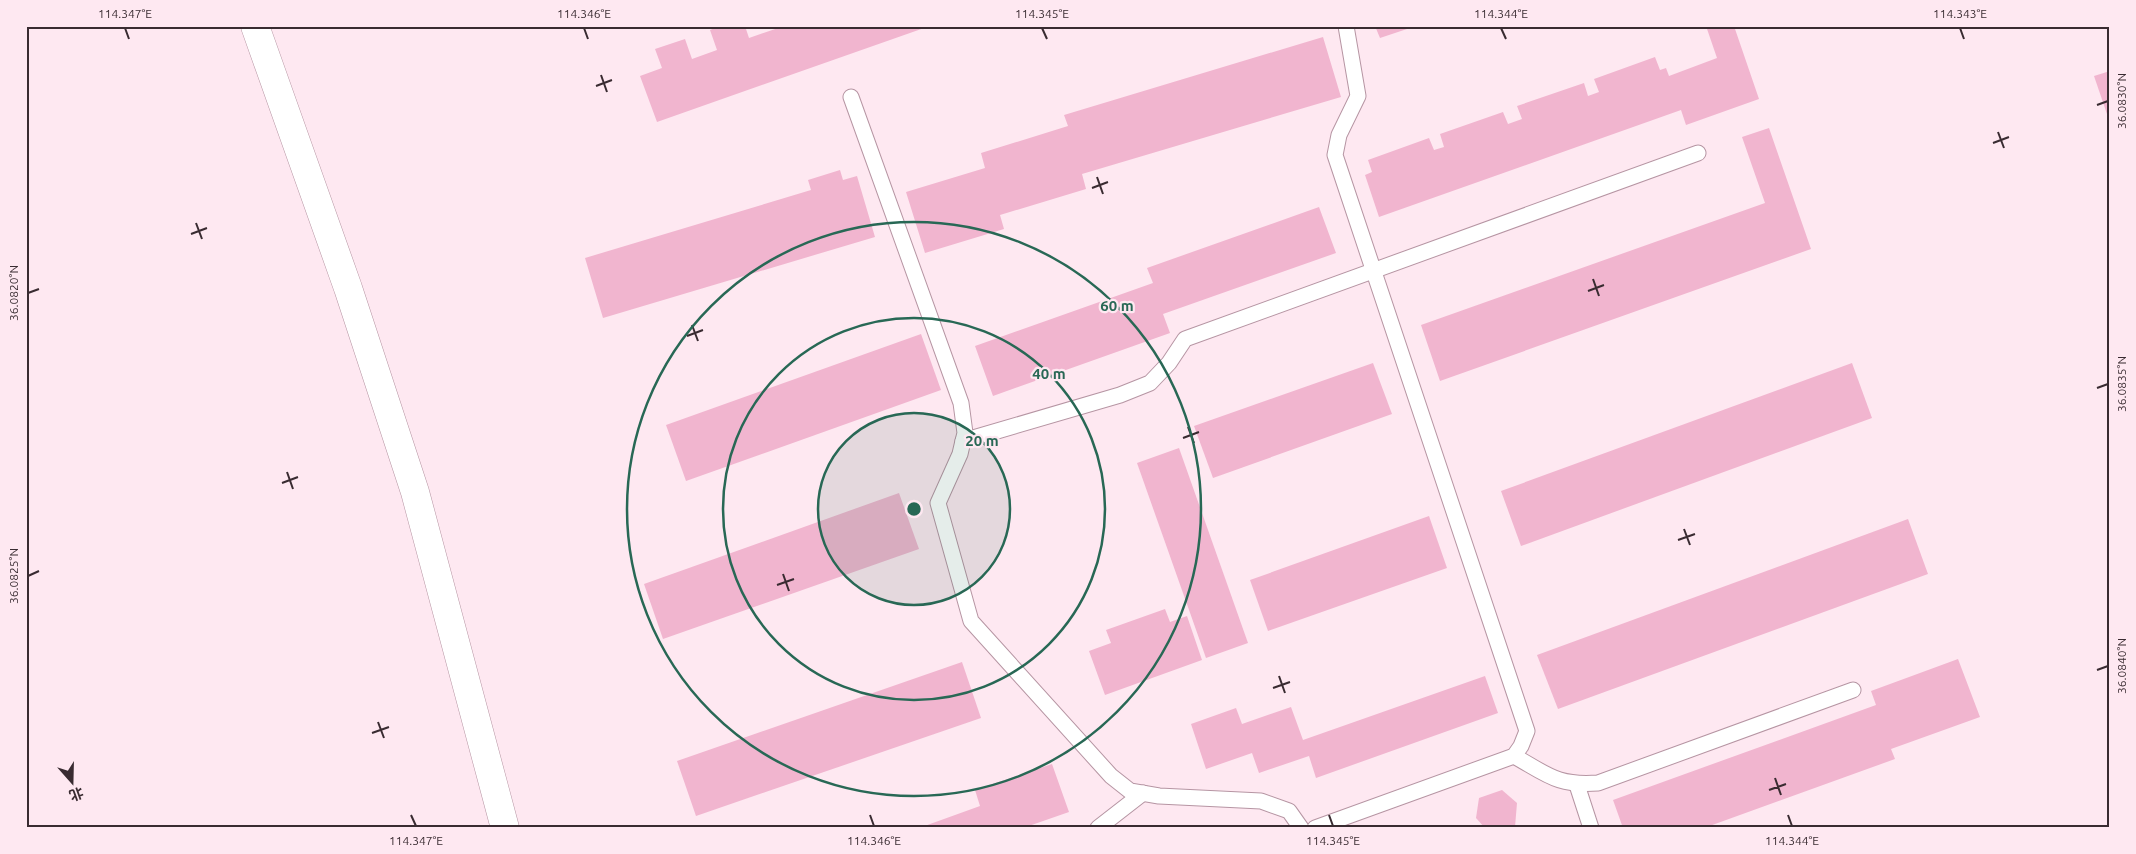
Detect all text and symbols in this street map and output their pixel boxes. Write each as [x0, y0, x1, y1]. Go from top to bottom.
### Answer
text: 114.347°E [98, 7, 152, 20]
text: 114.346°E [557, 7, 611, 20]
text: 114.345°E [1015, 7, 1069, 20]
text: 114.344°E [1474, 7, 1528, 20]
text: 114.343°E [1933, 7, 1987, 20]
text: 36.0830°N [2115, 73, 2128, 129]
text: 36.0820°N [7, 265, 20, 321]
text: 60 m [1100, 297, 1134, 314]
text: 36.0835°N [2115, 356, 2128, 412]
text: 40 m [1032, 365, 1066, 382]
text: 20 m [965, 432, 999, 449]
centre of rings [905, 500, 923, 518]
text: 36.0825°N [7, 548, 20, 604]
text: 36.0840°N [2115, 638, 2128, 694]
north arrow [48, 756, 98, 806]
text: 北 [67, 784, 86, 804]
text: 114.347°E [389, 834, 443, 847]
text: 114.346°E [847, 834, 901, 847]
text: 114.345°E [1306, 834, 1360, 847]
text: 114.344°E [1765, 834, 1819, 847]

